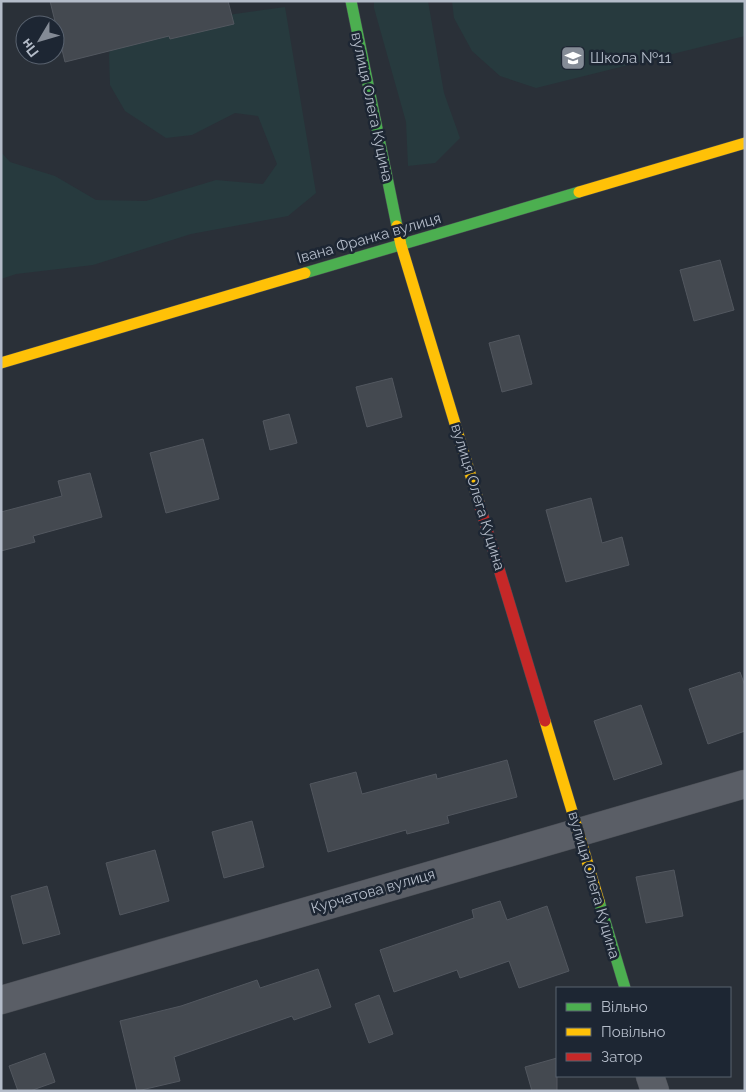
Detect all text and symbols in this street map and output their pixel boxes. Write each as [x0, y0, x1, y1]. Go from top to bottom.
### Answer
north arrow [15, 15, 65, 65]
street label: вулиця Олега Куцина [347, 31, 397, 183]
text: Пн [18, 36, 42, 60]
school or university icon: Школа №11 [560, 45, 586, 71]
place label: Школа №11 [590, 49, 672, 67]
street label: Івана Франка вулиця [295, 209, 443, 267]
street label: вулиця Олега Куцина [447, 422, 509, 572]
street label: вулиця Олега Куцина [564, 809, 624, 961]
street label: Курчатова вулиця [309, 865, 437, 917]
legend [556, 987, 731, 1077]
text: Вільно [601, 998, 648, 1016]
text: Повільно [601, 1023, 666, 1041]
text: Затор [601, 1048, 643, 1066]

